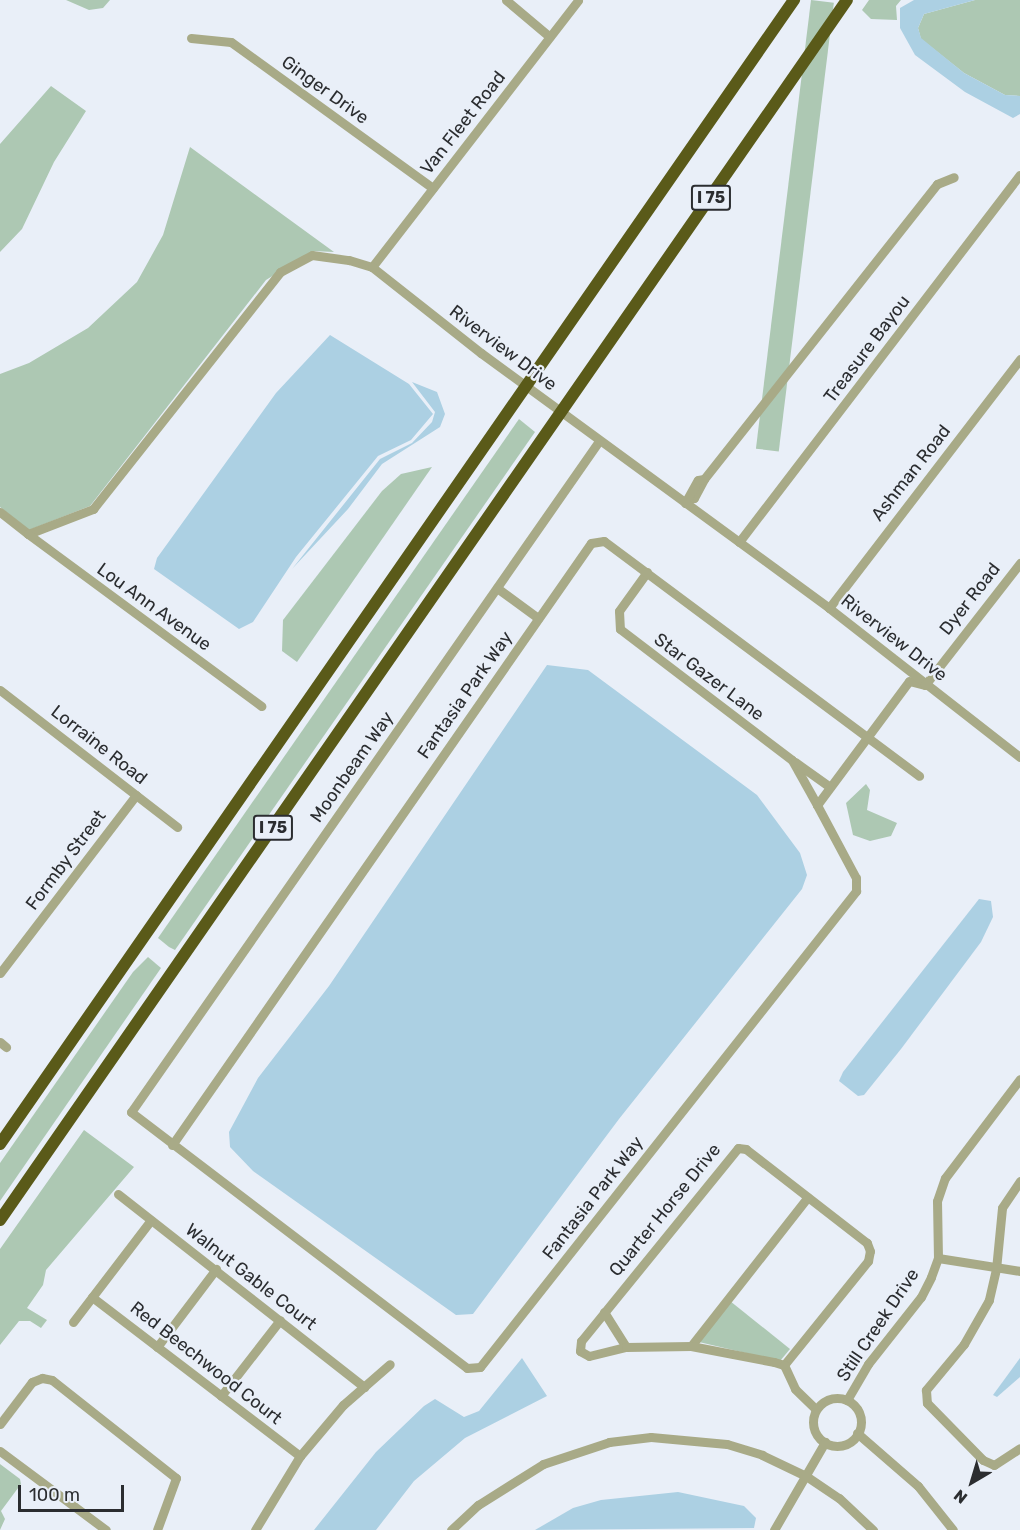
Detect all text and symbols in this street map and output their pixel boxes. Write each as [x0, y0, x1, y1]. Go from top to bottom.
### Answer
street label: Ginger Drive [277, 51, 373, 129]
street label: Van Fleet Road [416, 67, 510, 179]
road number: I 75 [690, 185, 732, 211]
street label: Treasure Bayou [819, 291, 915, 407]
street label: Riverview Drive [445, 301, 561, 395]
street label: Ashman Road [867, 421, 955, 525]
street label: Lou Ann Avenue [92, 558, 216, 656]
street label: Dyer Road [935, 558, 1005, 640]
street label: Riverview Drive [837, 590, 951, 686]
street label: Fantasia Park Way [413, 627, 517, 763]
street label: Star Gazer Lane [649, 628, 769, 726]
street label: Lorraine Road [47, 701, 151, 789]
street label: Moonbeam Way [306, 707, 398, 827]
street label: Formby Street [21, 805, 111, 915]
road number: I 75 [252, 815, 294, 841]
street label: Fantasia Park Way [538, 1132, 648, 1264]
street label: Quarter Horse Drive [605, 1139, 725, 1281]
street label: Walnut Gable Court [181, 1219, 321, 1335]
street label: Still Creek Drive [832, 1264, 924, 1386]
street label: Red Beechwood Court [126, 1297, 286, 1429]
north arrow [942, 1452, 1002, 1512]
scale bar [21, 1473, 128, 1511]
text: 100 m [29, 1484, 80, 1506]
text: N [950, 1486, 971, 1508]

